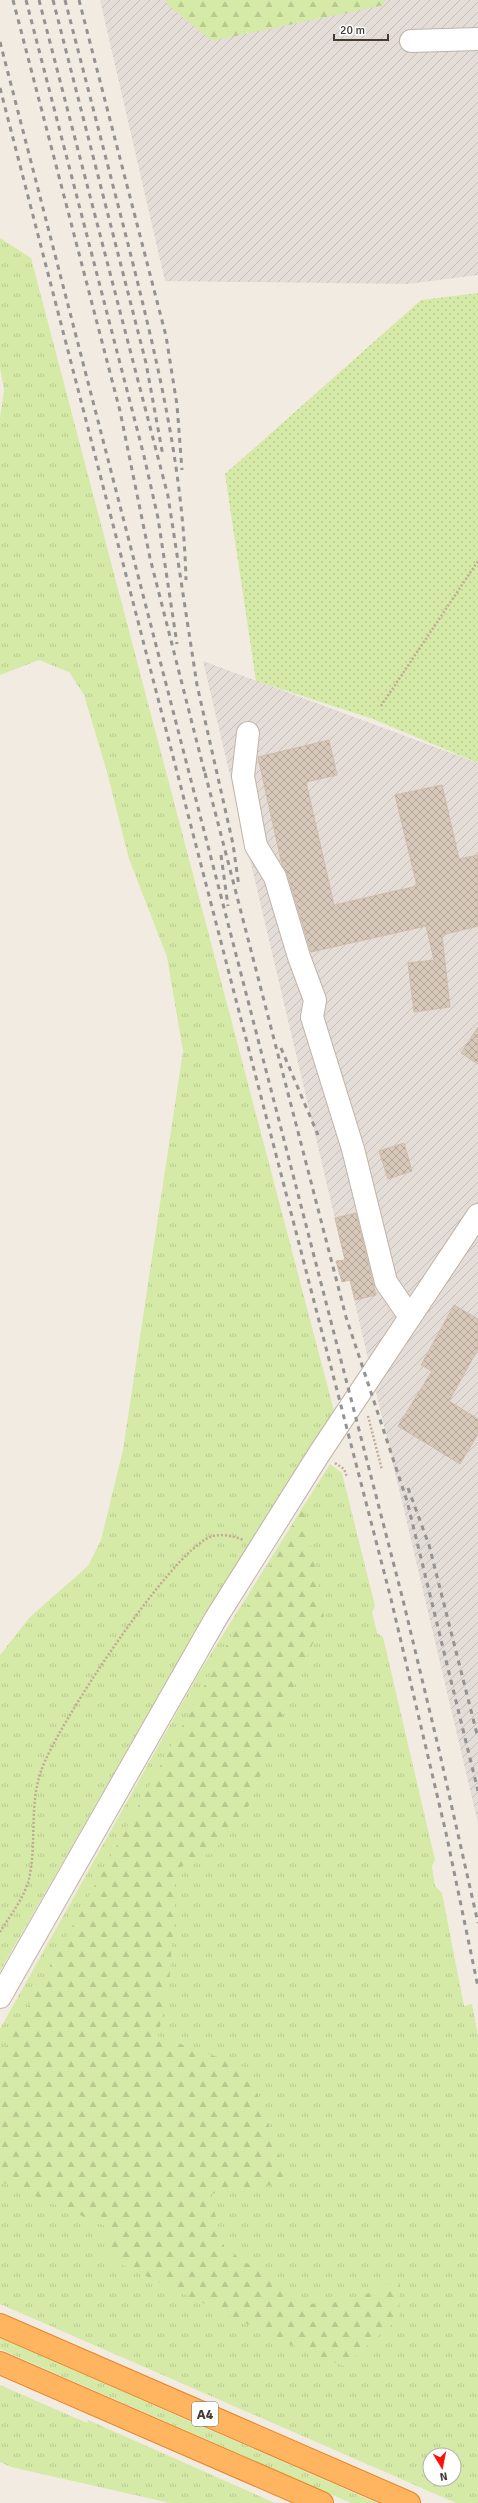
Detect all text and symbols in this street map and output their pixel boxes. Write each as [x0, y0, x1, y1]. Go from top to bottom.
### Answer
scale bar [334, 16, 388, 42]
text: 20 m [340, 23, 365, 38]
road number: A4 [192, 2402, 218, 2426]
north arrow [422, 2447, 462, 2487]
text: N [439, 2469, 449, 2483]

